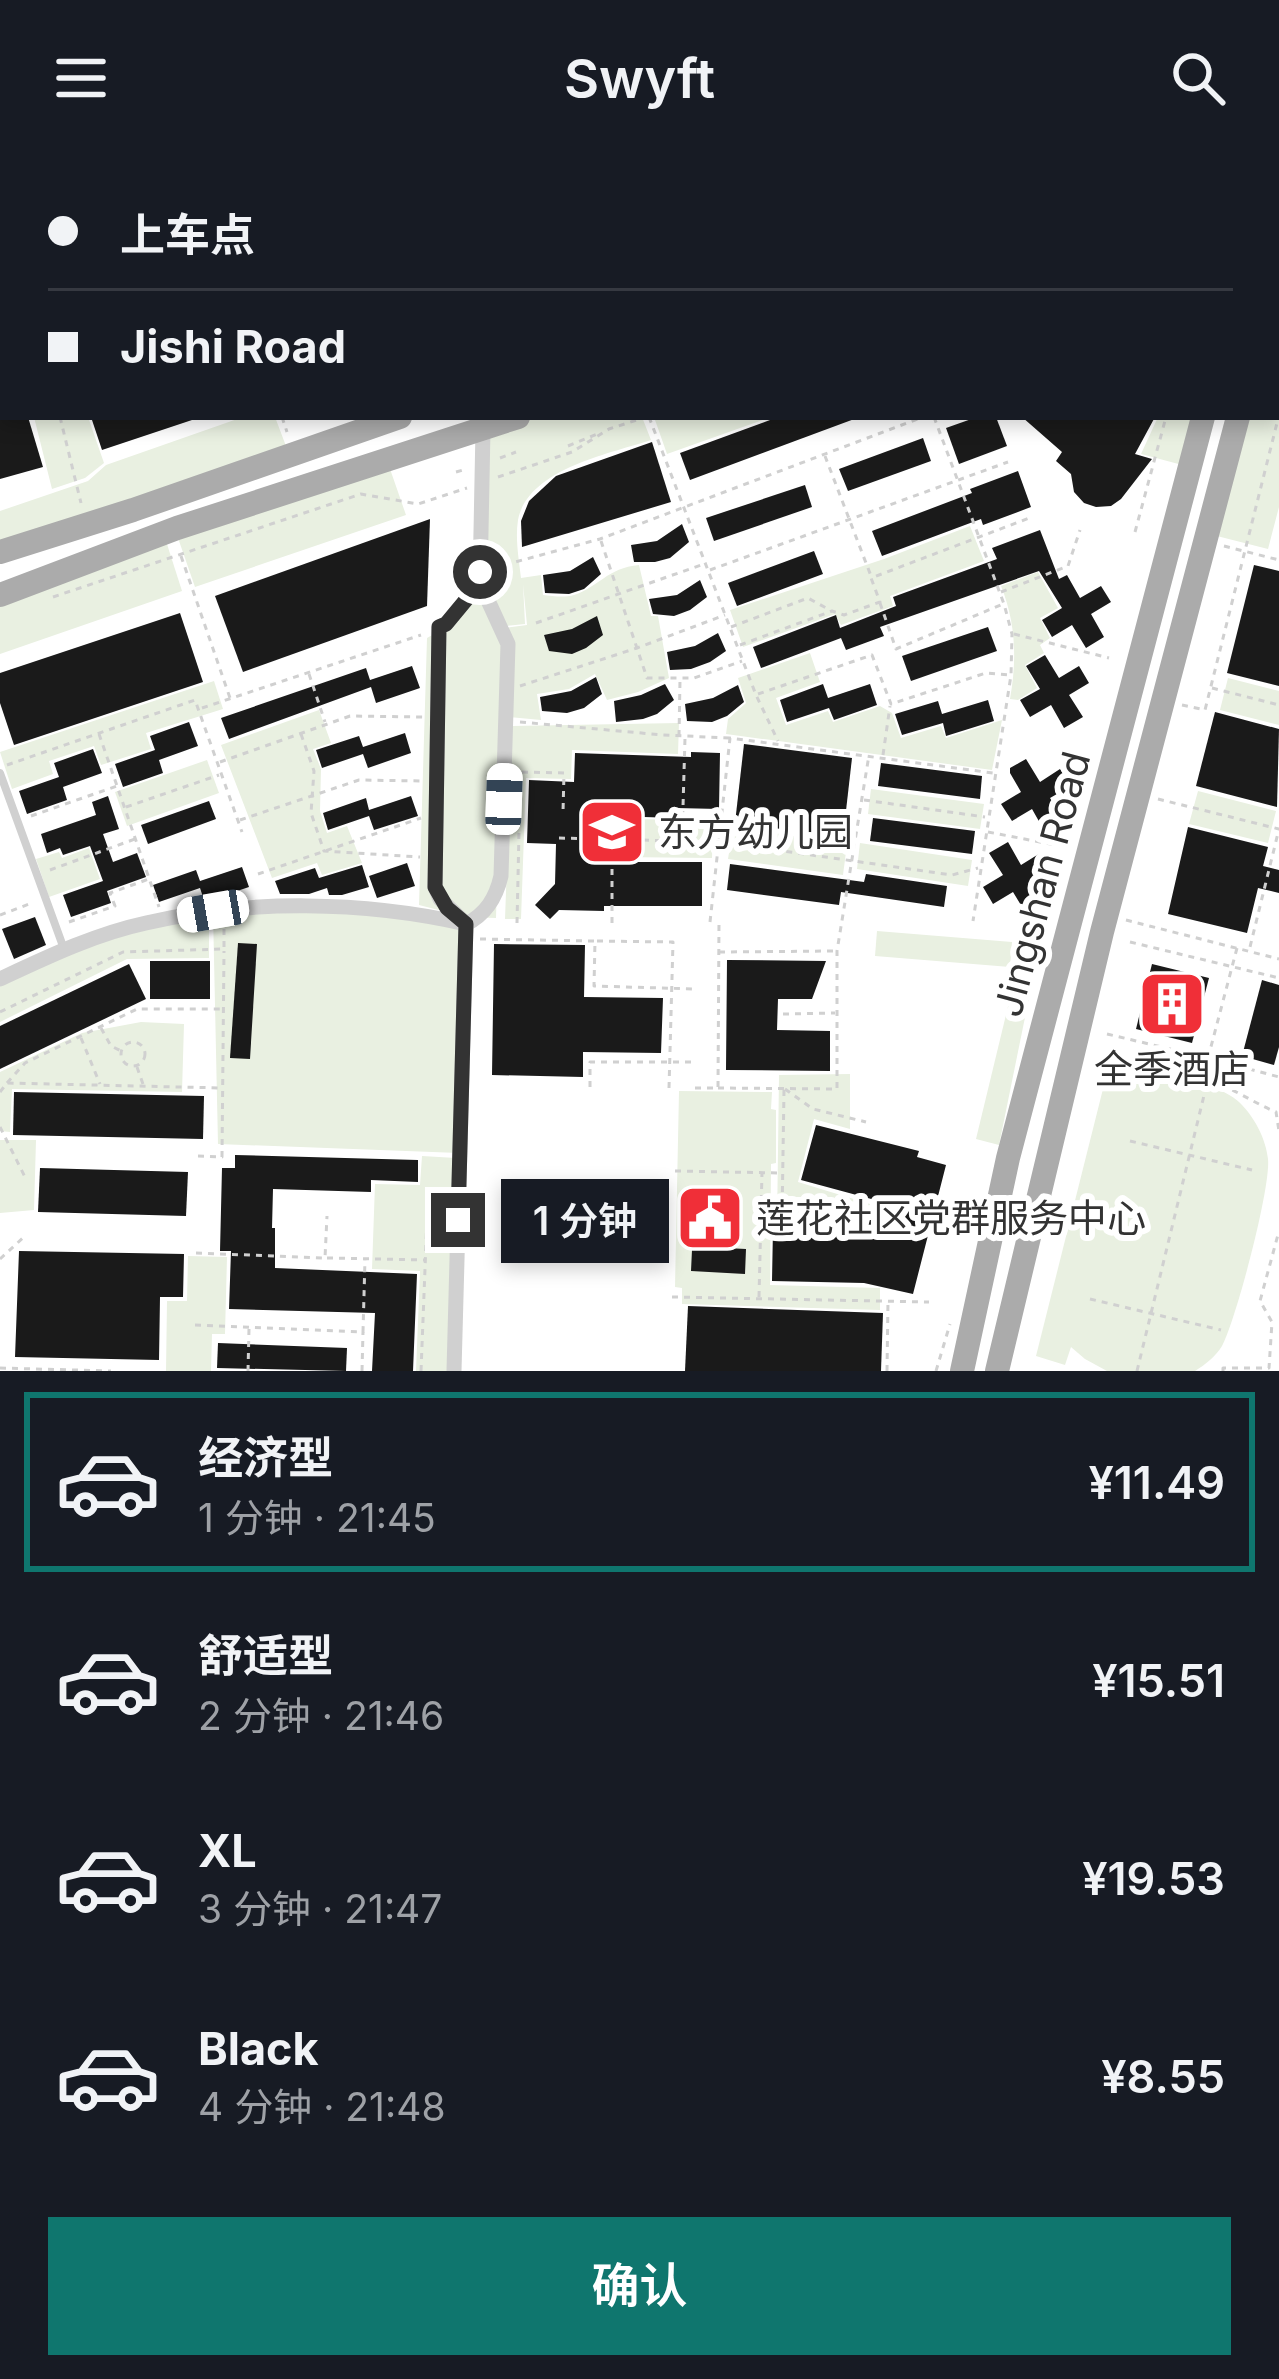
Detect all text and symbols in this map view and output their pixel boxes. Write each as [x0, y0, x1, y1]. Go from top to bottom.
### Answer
icon: menu [48, 45, 114, 111]
icon: search [1165, 45, 1231, 111]
text: Swyft [564, 46, 715, 111]
text: 上车点 [120, 207, 255, 262]
text: Jishi Road [120, 319, 346, 374]
route start [453, 545, 507, 599]
street label: Jingshan Road [984, 746, 1099, 1021]
car [485, 762, 523, 836]
school or university icon: 东方幼儿园 [577, 797, 647, 867]
place label: 东方幼儿园 [658, 808, 853, 855]
car [174, 887, 252, 935]
building icon: 全季酒店 [1137, 969, 1207, 1039]
place label: 全季酒店 [1094, 1045, 1250, 1092]
callout: 1 分钟 [500, 1178, 668, 1262]
public building icon: 莲花社区党群服务中心 [675, 1183, 745, 1253]
route end [431, 1193, 485, 1247]
place label: 莲花社区党群服务中心 [756, 1194, 1146, 1241]
text: 1 分钟 [533, 1197, 637, 1244]
icon: car [54, 1428, 162, 1536]
text: 经济型 [198, 1430, 333, 1485]
text: ¥11.49 [1088, 1455, 1225, 1510]
text: 1 分钟 · 21:45 [198, 1494, 436, 1541]
icon: car [54, 1626, 162, 1734]
text: 舒适型 [198, 1628, 333, 1683]
text: ¥15.51 [1092, 1653, 1225, 1708]
text: 2 分钟 · 21:46 [198, 1692, 444, 1739]
text: XL [198, 1823, 257, 1878]
icon: car [54, 1824, 162, 1932]
text: ¥19.53 [1082, 1851, 1225, 1906]
text: 3 分钟 · 21:47 [198, 1885, 442, 1932]
text: Black [198, 2021, 319, 2076]
icon: car [54, 2022, 162, 2130]
text: ¥8.55 [1101, 2049, 1225, 2104]
text: 4 分钟 · 21:48 [198, 2083, 446, 2130]
button: 确认 [48, 2217, 1231, 2355]

